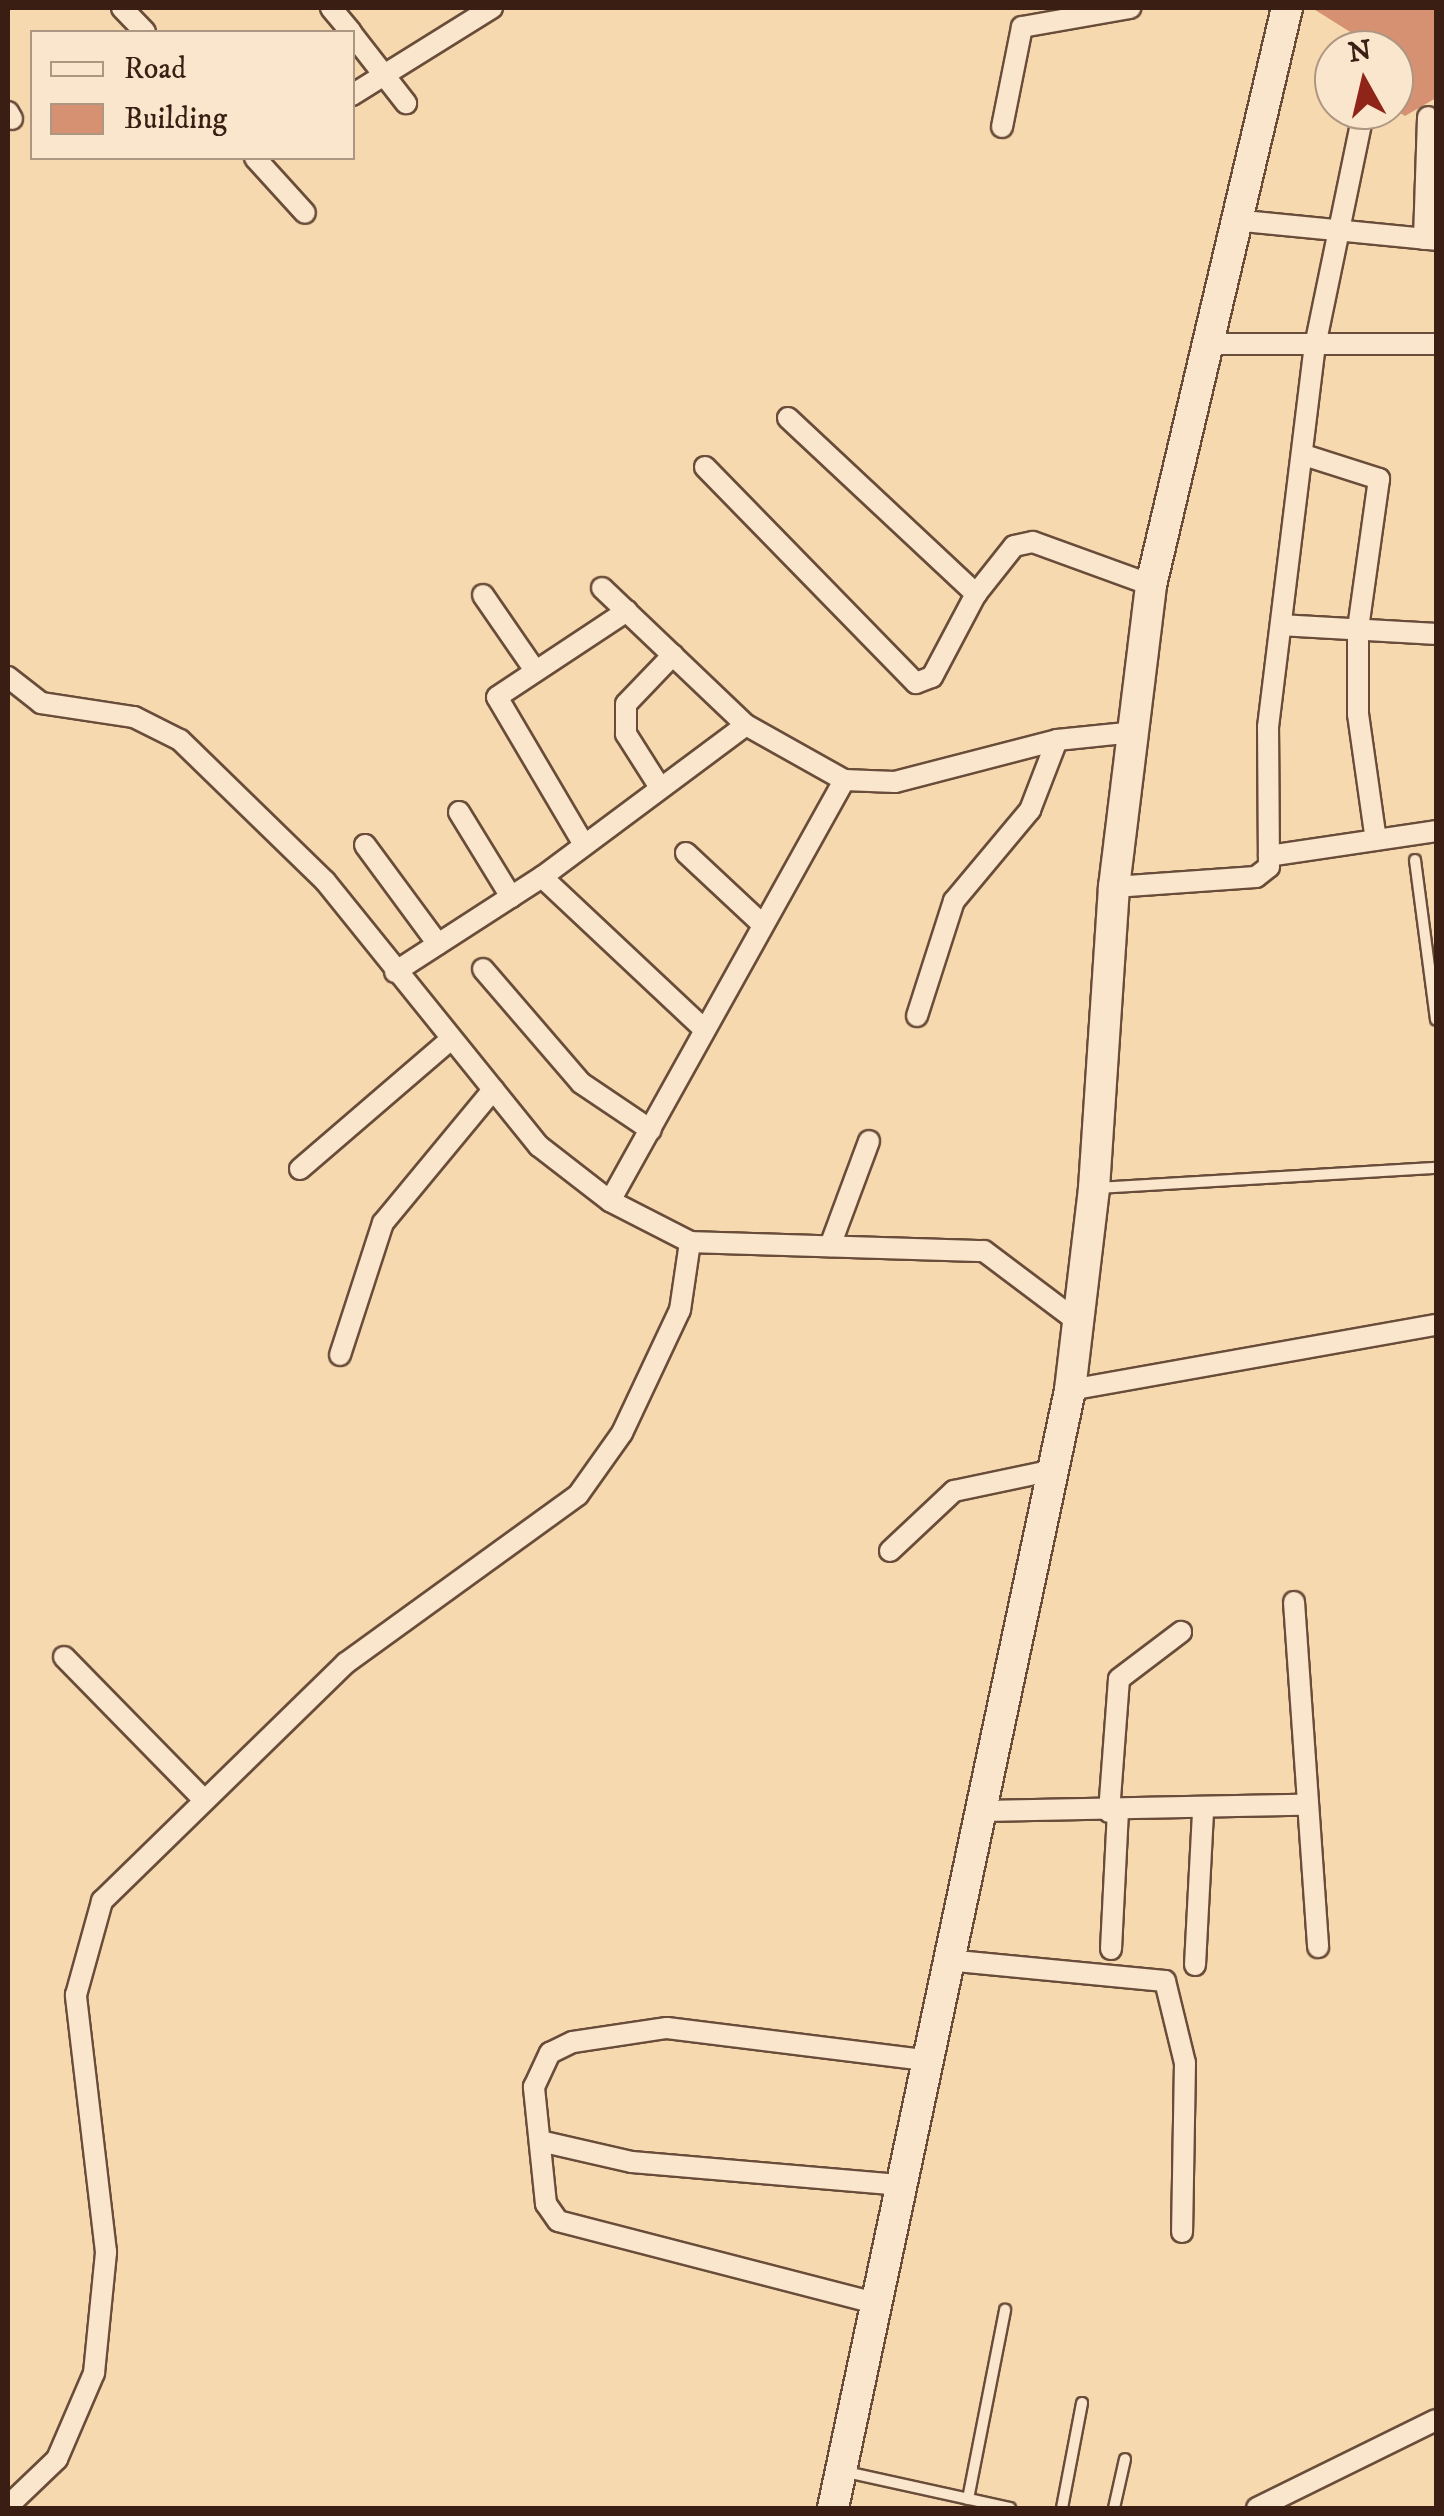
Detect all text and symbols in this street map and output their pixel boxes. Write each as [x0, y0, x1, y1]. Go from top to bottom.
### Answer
legend [30, 30, 355, 160]
north arrow [1314, 30, 1414, 130]
text: N [1346, 33, 1374, 71]
text: Road [124, 51, 186, 88]
text: Building [124, 101, 227, 138]

